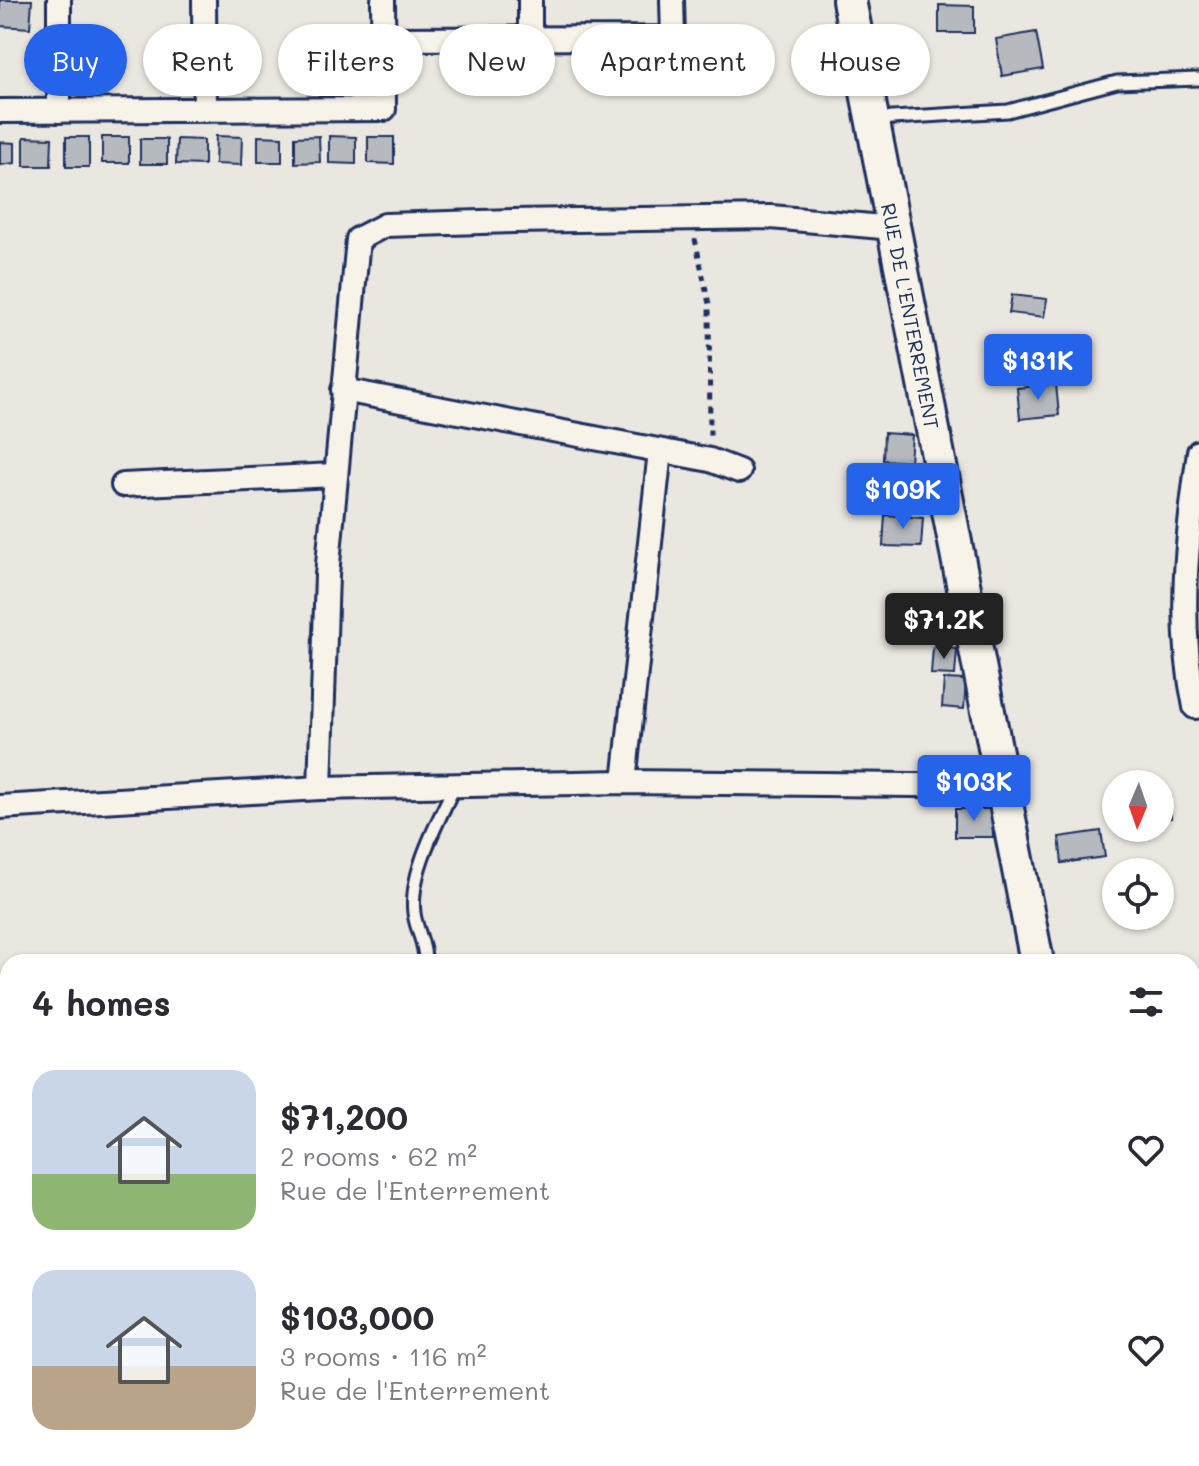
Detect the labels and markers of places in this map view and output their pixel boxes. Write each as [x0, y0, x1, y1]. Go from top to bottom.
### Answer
pin: $131K [982, 334, 1094, 402]
pin: $109K [847, 463, 959, 531]
pin: $71.2K [879, 593, 1009, 661]
pin: $103K [918, 755, 1030, 823]

